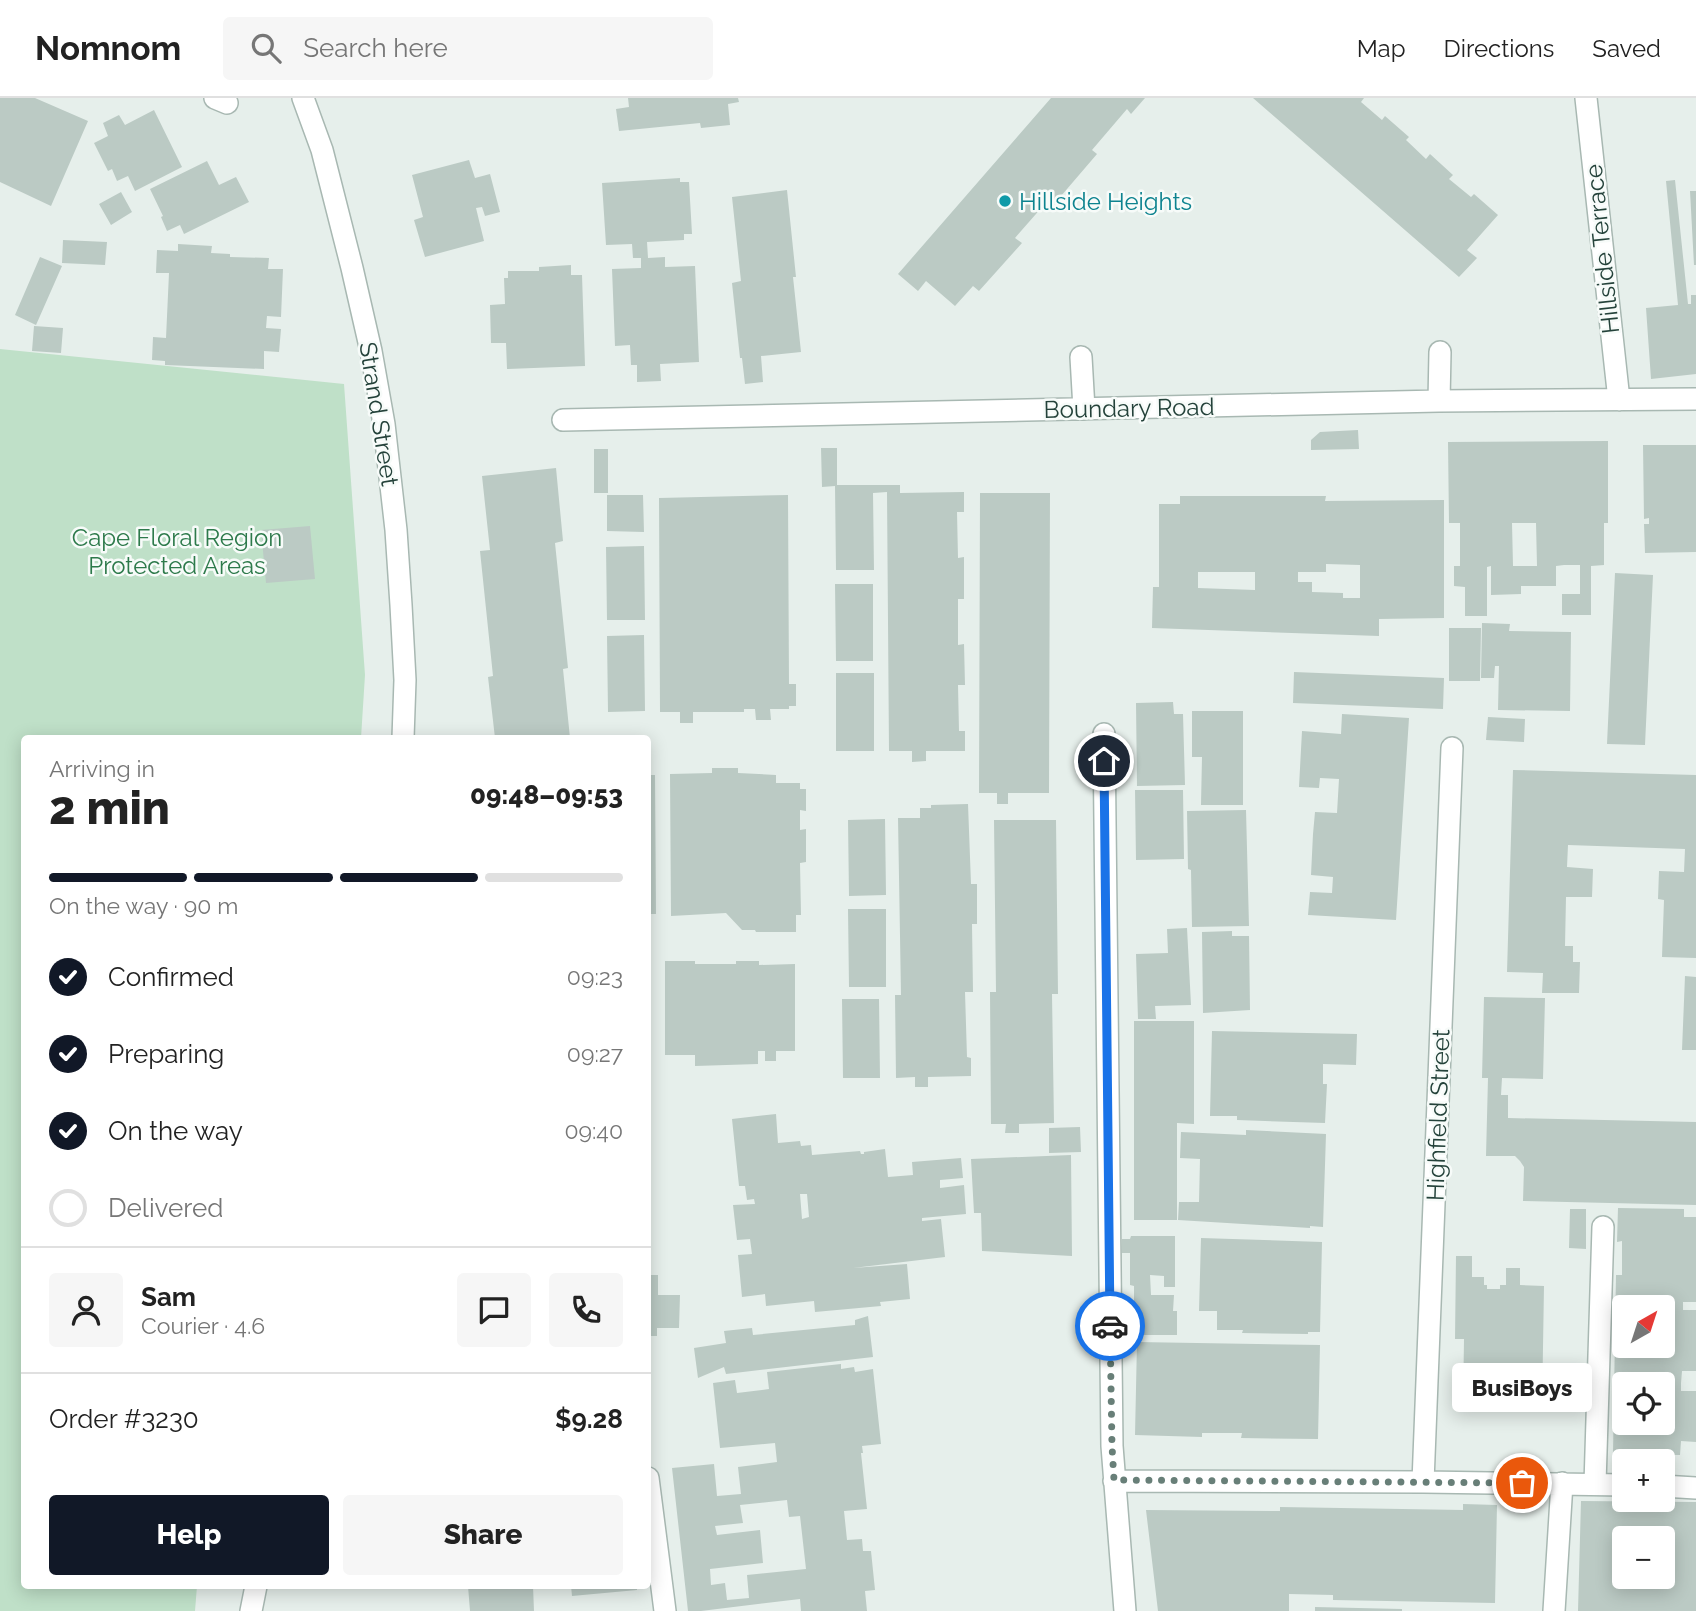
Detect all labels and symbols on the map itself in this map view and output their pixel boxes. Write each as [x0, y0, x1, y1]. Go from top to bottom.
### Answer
street label: Hillside Terrace [1579, 163, 1625, 335]
place label: Hillside Heights [1019, 187, 1192, 216]
marker: Hillside Heights [997, 193, 1013, 209]
street label: Strand Street [353, 340, 405, 488]
street label: Boundary Road [1043, 392, 1215, 424]
park label: Cape Floral Region Protected Areas [72, 523, 282, 580]
pin [1074, 731, 1134, 791]
street label: Highfield Street [1421, 1029, 1455, 1201]
courier [1075, 1291, 1145, 1361]
north arrow [1612, 1295, 1675, 1358]
callout: BusiBoys [1452, 1364, 1592, 1413]
pin [1492, 1453, 1552, 1513]

